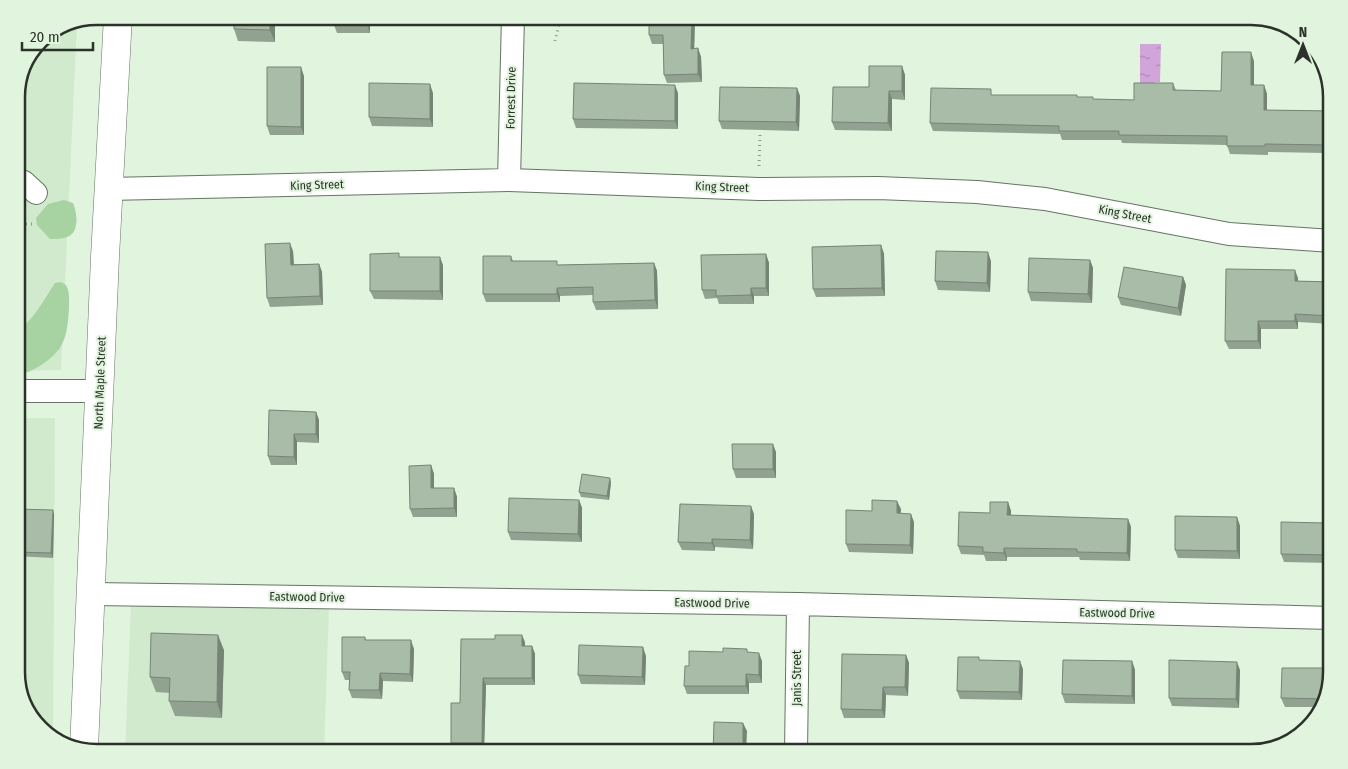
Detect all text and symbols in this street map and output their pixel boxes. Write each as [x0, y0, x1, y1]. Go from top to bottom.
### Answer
scale bar [22, 20, 94, 52]
north arrow [1278, 20, 1328, 70]
text: N [1299, 24, 1307, 41]
text: 20 m [30, 28, 60, 46]
street label: Forrest Drive [503, 67, 519, 129]
street label: King Street [290, 177, 344, 193]
street label: King Street [695, 179, 749, 195]
street label: King Street [1097, 202, 1153, 226]
street label: North Maple Street [91, 336, 109, 430]
street label: Eastwood Drive [269, 589, 345, 605]
street label: Eastwood Drive [674, 595, 750, 611]
street label: Eastwood Drive [1079, 605, 1155, 621]
street label: Janis Street [790, 650, 804, 706]

